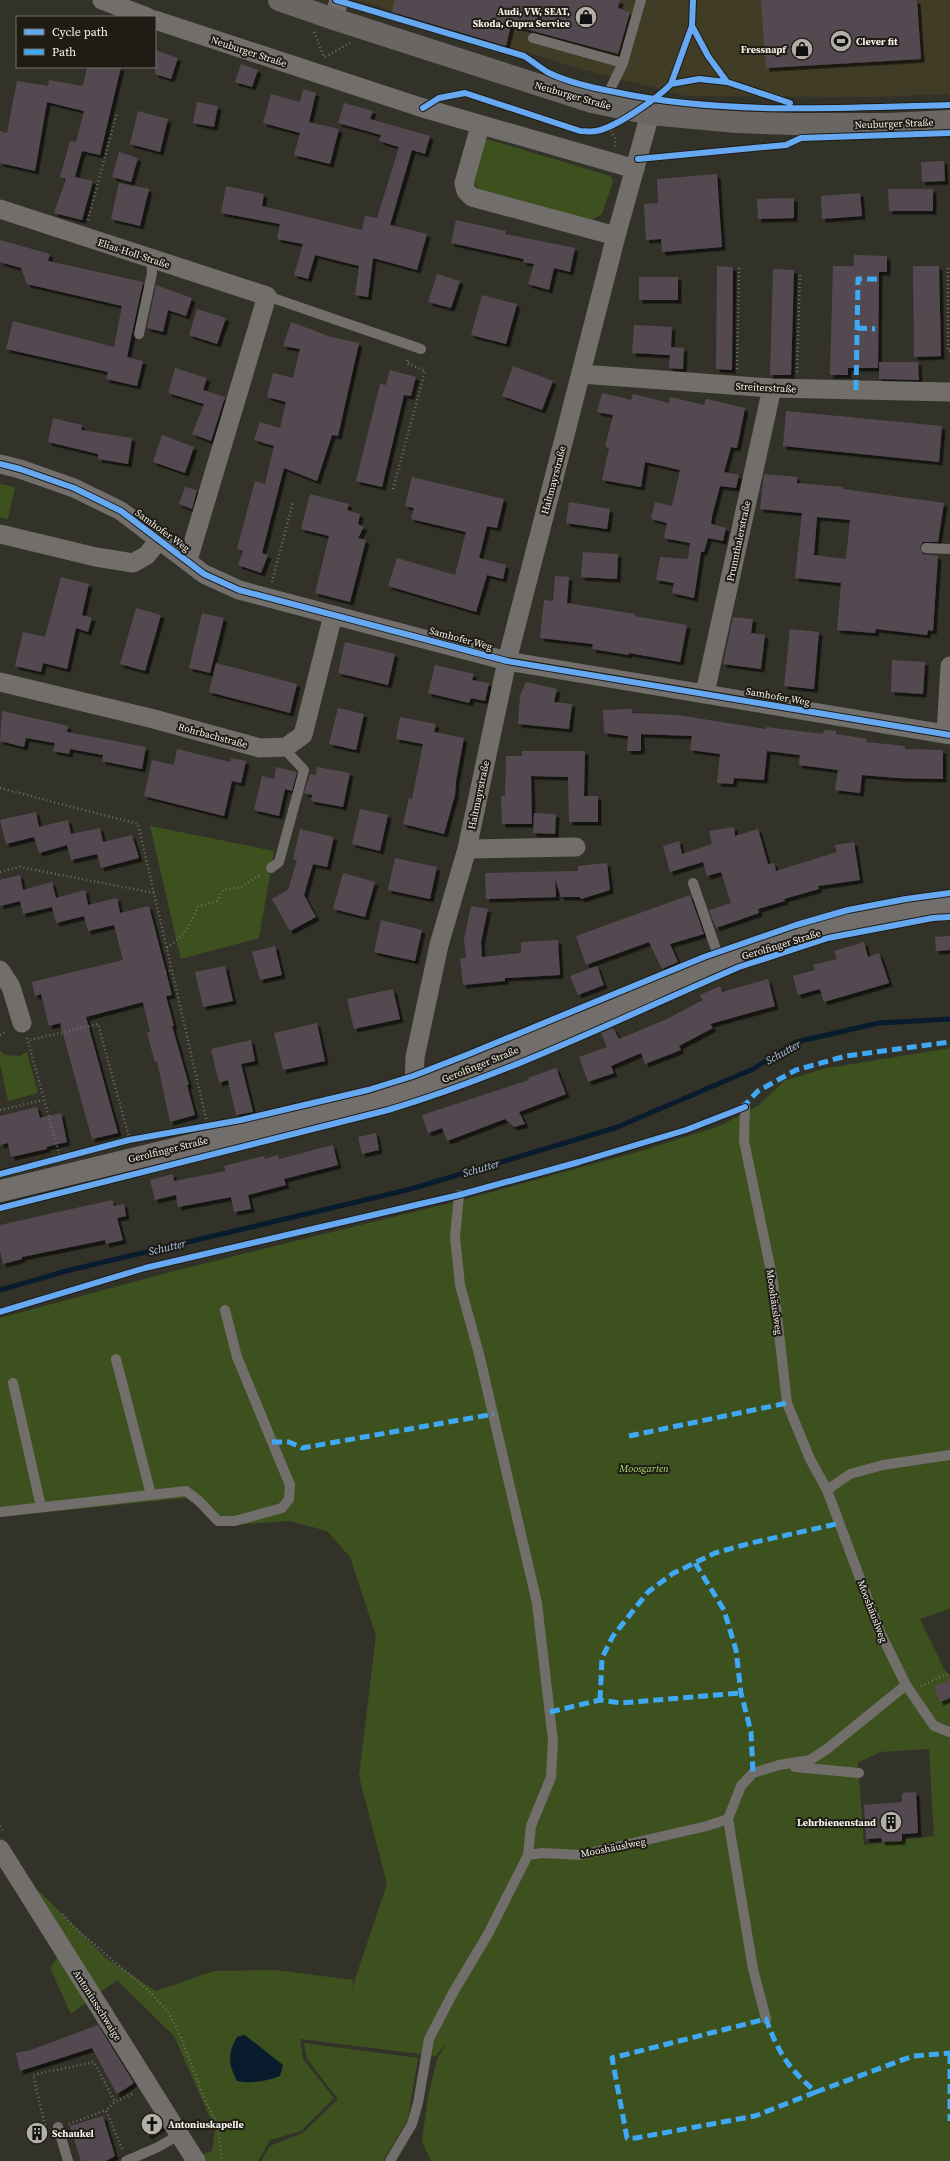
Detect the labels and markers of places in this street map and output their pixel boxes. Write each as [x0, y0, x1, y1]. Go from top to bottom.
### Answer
shop icon: Audi, VW, SEAT, Skoda, Cupra Service [573, 4, 599, 30]
place label: Audi, VW, SEAT, Skoda, Cupra Service [473, 5, 570, 30]
sports icon: Clever fit [828, 28, 854, 54]
place label: Clever fit [856, 35, 898, 48]
shop icon: Fressnapf [789, 36, 815, 62]
place label: Fressnapf [741, 43, 787, 56]
building icon: Lehrbienenstand [878, 1809, 904, 1835]
place label: Lehrbienenstand [797, 1816, 876, 1829]
church icon: Antoniuskapelle [139, 2111, 165, 2137]
place label: Antoniuskapelle [168, 2118, 244, 2131]
building icon: Schaukel [24, 2120, 50, 2146]
place label: Schaukel [52, 2127, 94, 2140]

